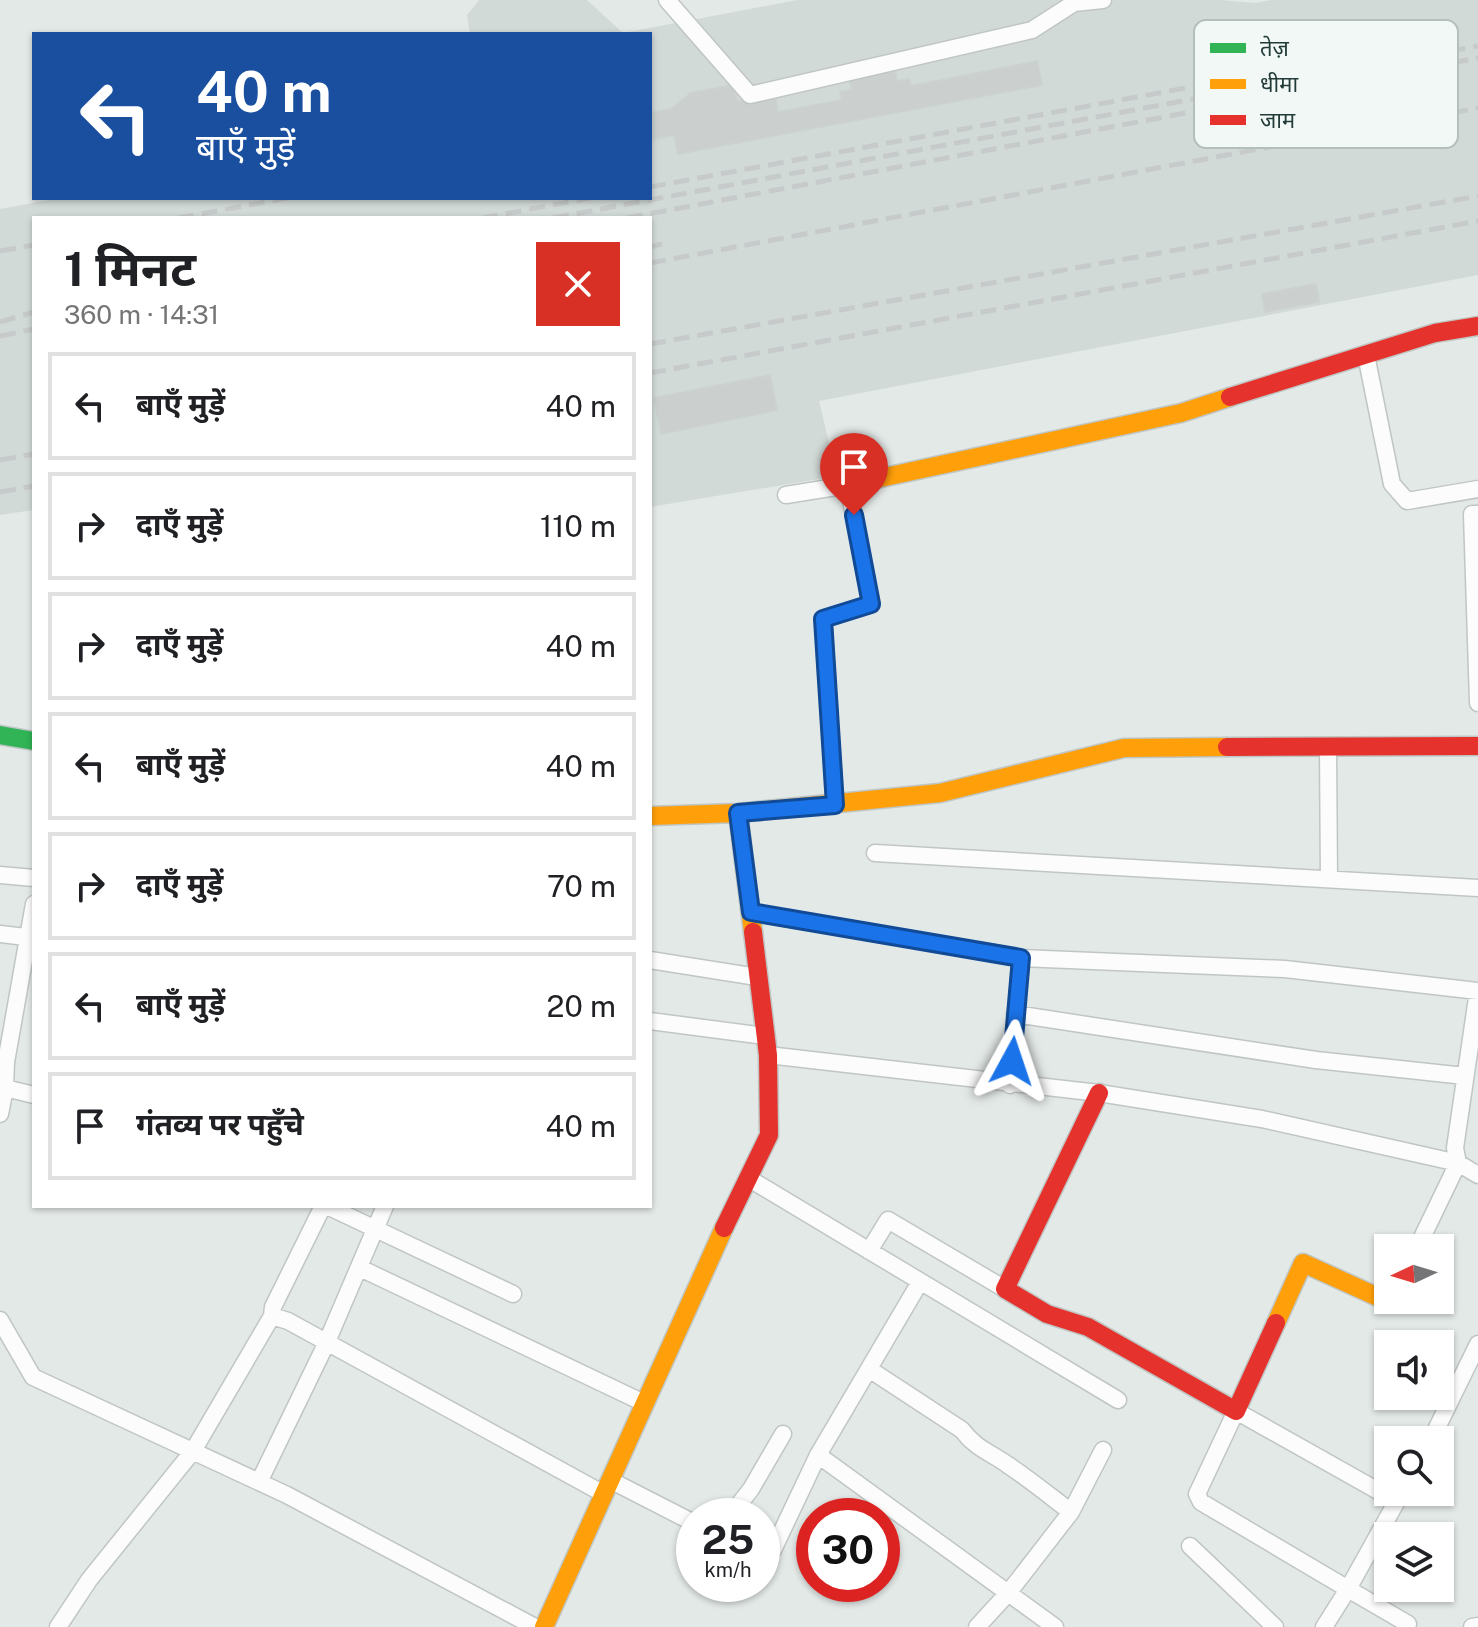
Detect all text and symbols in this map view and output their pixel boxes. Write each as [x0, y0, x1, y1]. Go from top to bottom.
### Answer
legend [1194, 20, 1458, 148]
text: तेज़ [1260, 35, 1290, 61]
text: 40 m [196, 59, 332, 125]
icon: left [64, 64, 168, 168]
text: धीमा [1260, 71, 1298, 97]
text: जाम [1260, 107, 1296, 133]
text: बाएँ मुड़ें [196, 126, 295, 168]
text: 1 मिनट [64, 240, 196, 297]
button: close [536, 242, 620, 326]
text: 360 m · 14:31 [64, 299, 219, 330]
icon: left [68, 384, 112, 428]
text: बाएँ मुड़ें [136, 386, 225, 422]
text: 40 m [546, 388, 616, 424]
pin [820, 433, 888, 515]
icon: arrive [832, 445, 876, 489]
icon: right [68, 504, 112, 548]
text: दाएँ मुड़ें [136, 506, 223, 542]
text: 110 m [540, 508, 616, 544]
icon: right [68, 624, 112, 668]
text: दाएँ मुड़ें [136, 626, 223, 662]
text: 40 m [546, 628, 616, 664]
icon: left [68, 744, 112, 788]
text: बाएँ मुड़ें [136, 746, 225, 782]
text: 40 m [546, 748, 616, 784]
icon: right [68, 864, 112, 908]
text: दाएँ मुड़ें [136, 866, 223, 902]
text: 70 m [547, 868, 616, 904]
icon: left [68, 984, 112, 1028]
text: बाएँ मुड़ें [136, 986, 225, 1022]
text: 20 m [547, 988, 616, 1024]
position arrow [970, 1019, 1054, 1103]
icon: arrive [68, 1104, 112, 1148]
text: गंतव्य पर पहुँचे [136, 1106, 304, 1142]
text: 40 m [546, 1108, 616, 1144]
north arrow [1374, 1234, 1454, 1314]
map controls [1374, 1234, 1454, 1602]
button: sound [1374, 1330, 1454, 1410]
button: search [1374, 1426, 1454, 1506]
speed limit sign: 30 [796, 1498, 900, 1602]
text: 25 [702, 1516, 754, 1563]
button: layers [1374, 1522, 1454, 1602]
text: km/h [704, 1558, 752, 1582]

